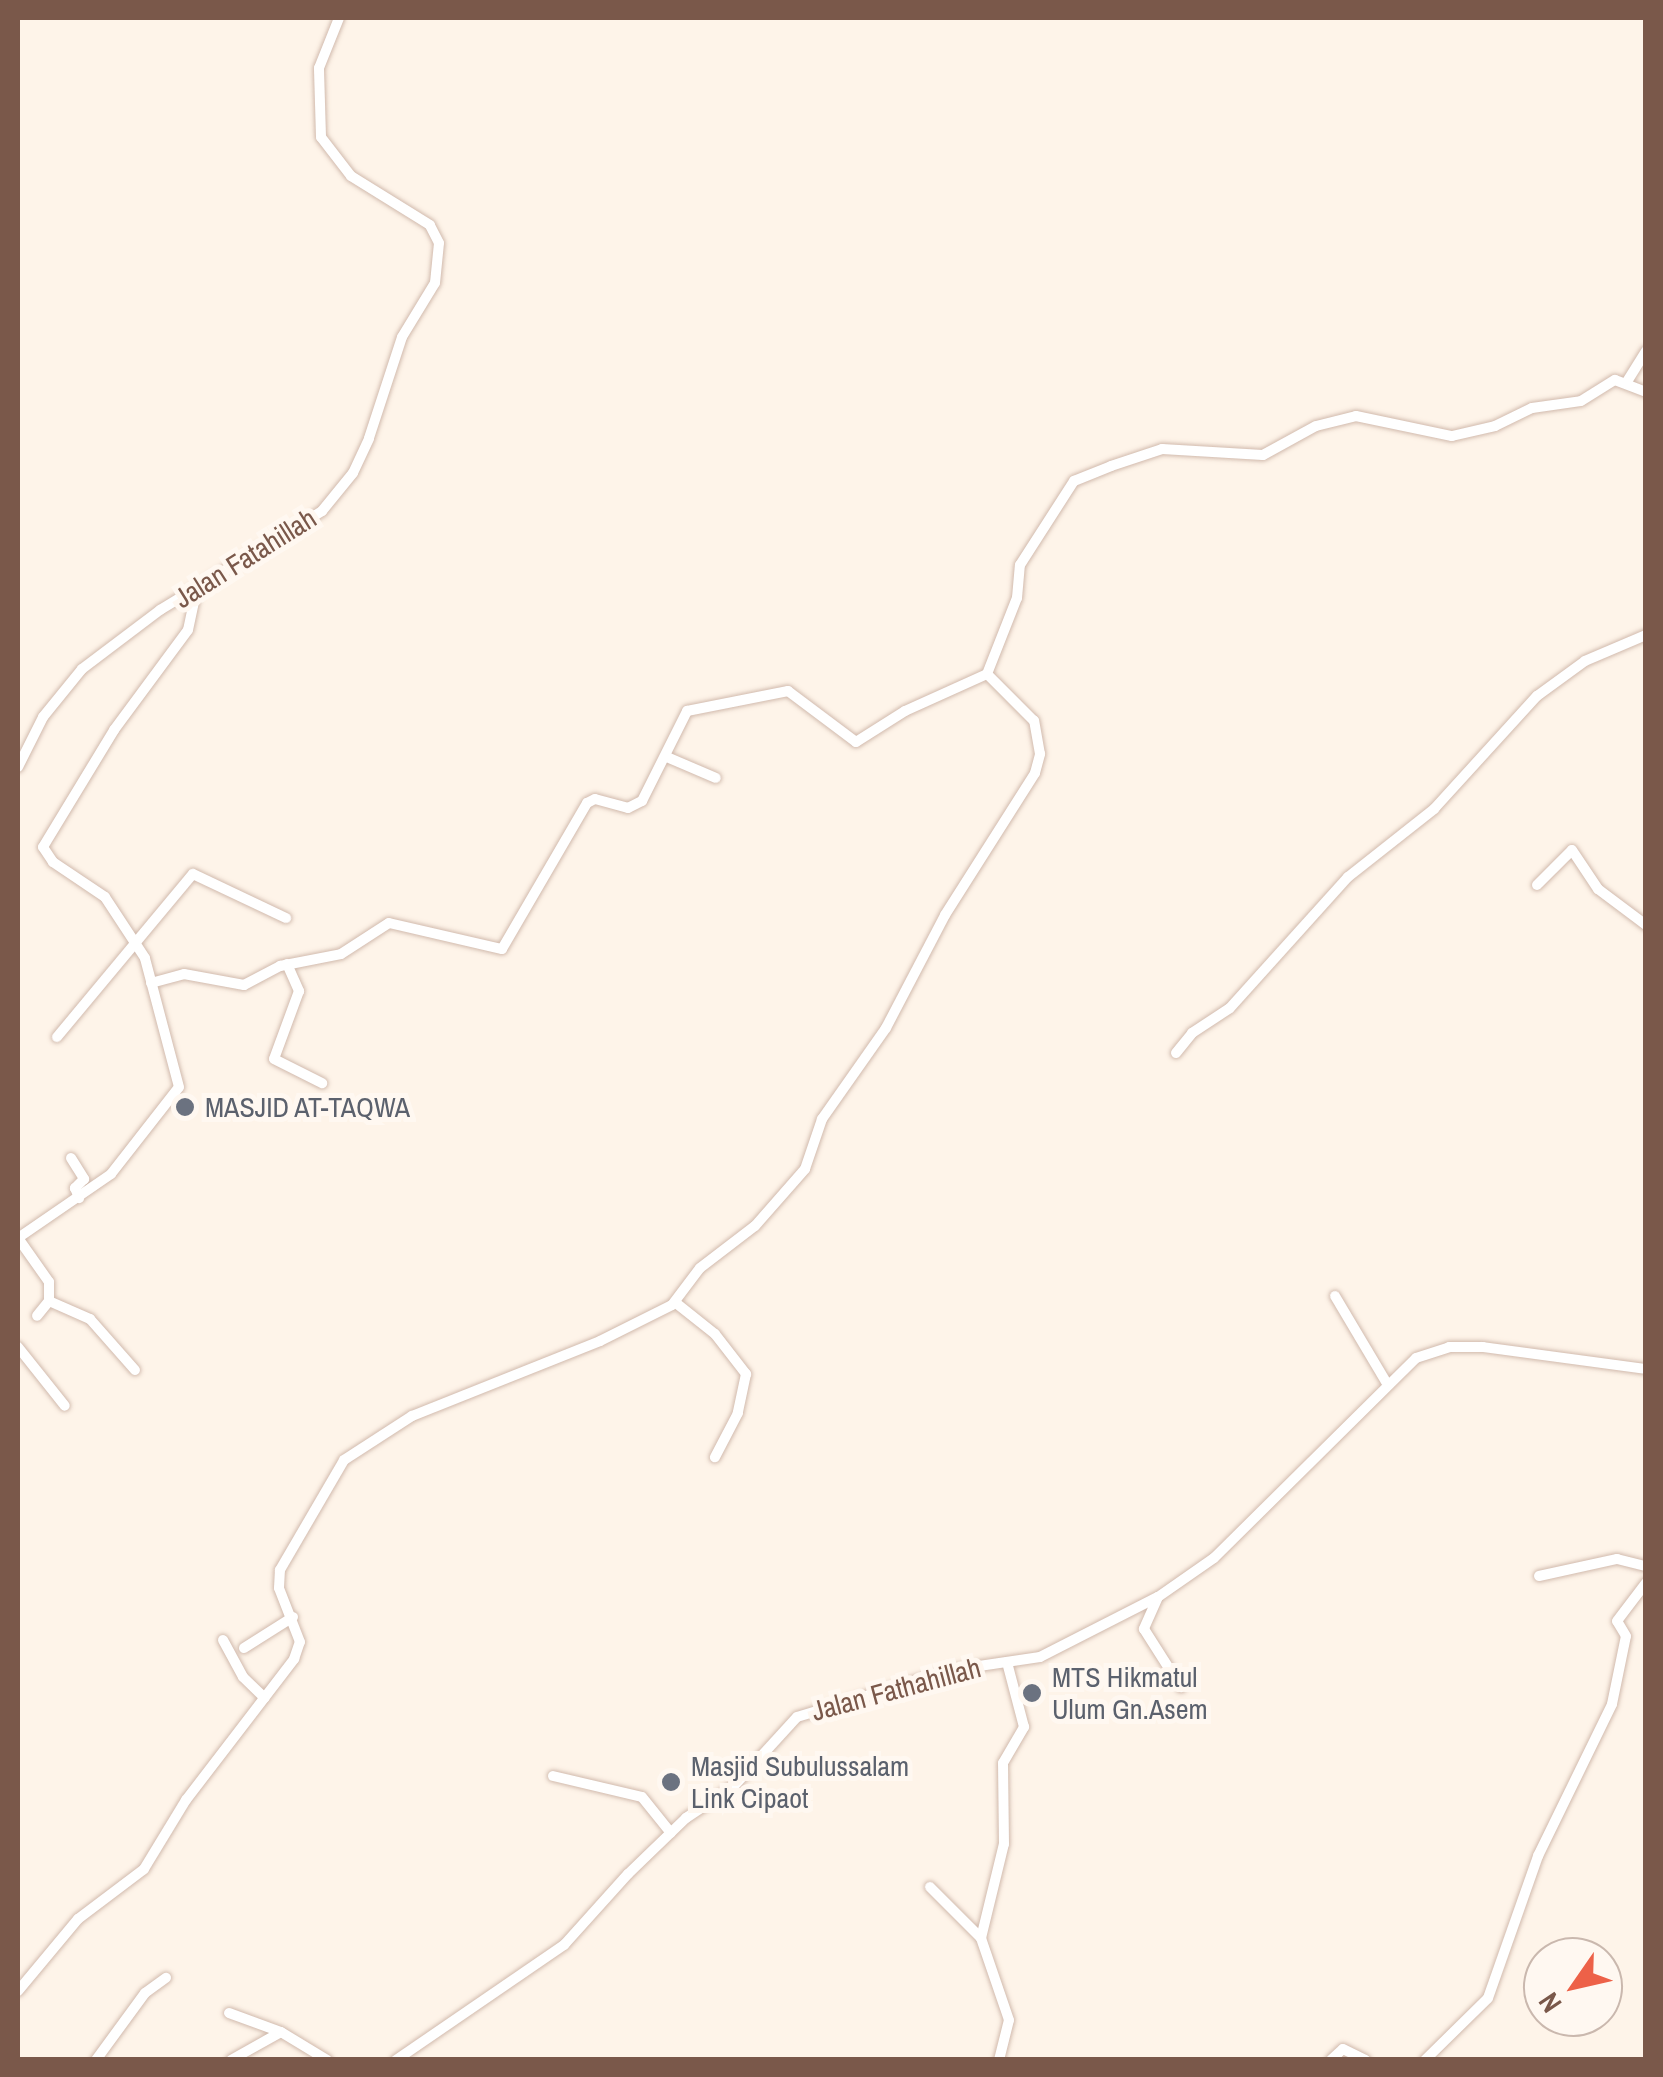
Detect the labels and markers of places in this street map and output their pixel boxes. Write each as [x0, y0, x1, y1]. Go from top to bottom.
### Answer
place label: MASJID AT-TAQWA [205, 1090, 411, 1124]
marker: MASJID AT-TAQWA [174, 1096, 196, 1118]
place label: MTS Hikmatul Ulum Gn.Asem [1052, 1660, 1208, 1726]
marker: MTS Hikmatul Ulum Gn.Asem [1021, 1682, 1043, 1704]
place label: Masjid Subulussalam Link Cipaot [691, 1749, 909, 1815]
marker: Masjid Subulussalam Link Cipaot [660, 1771, 682, 1793]

